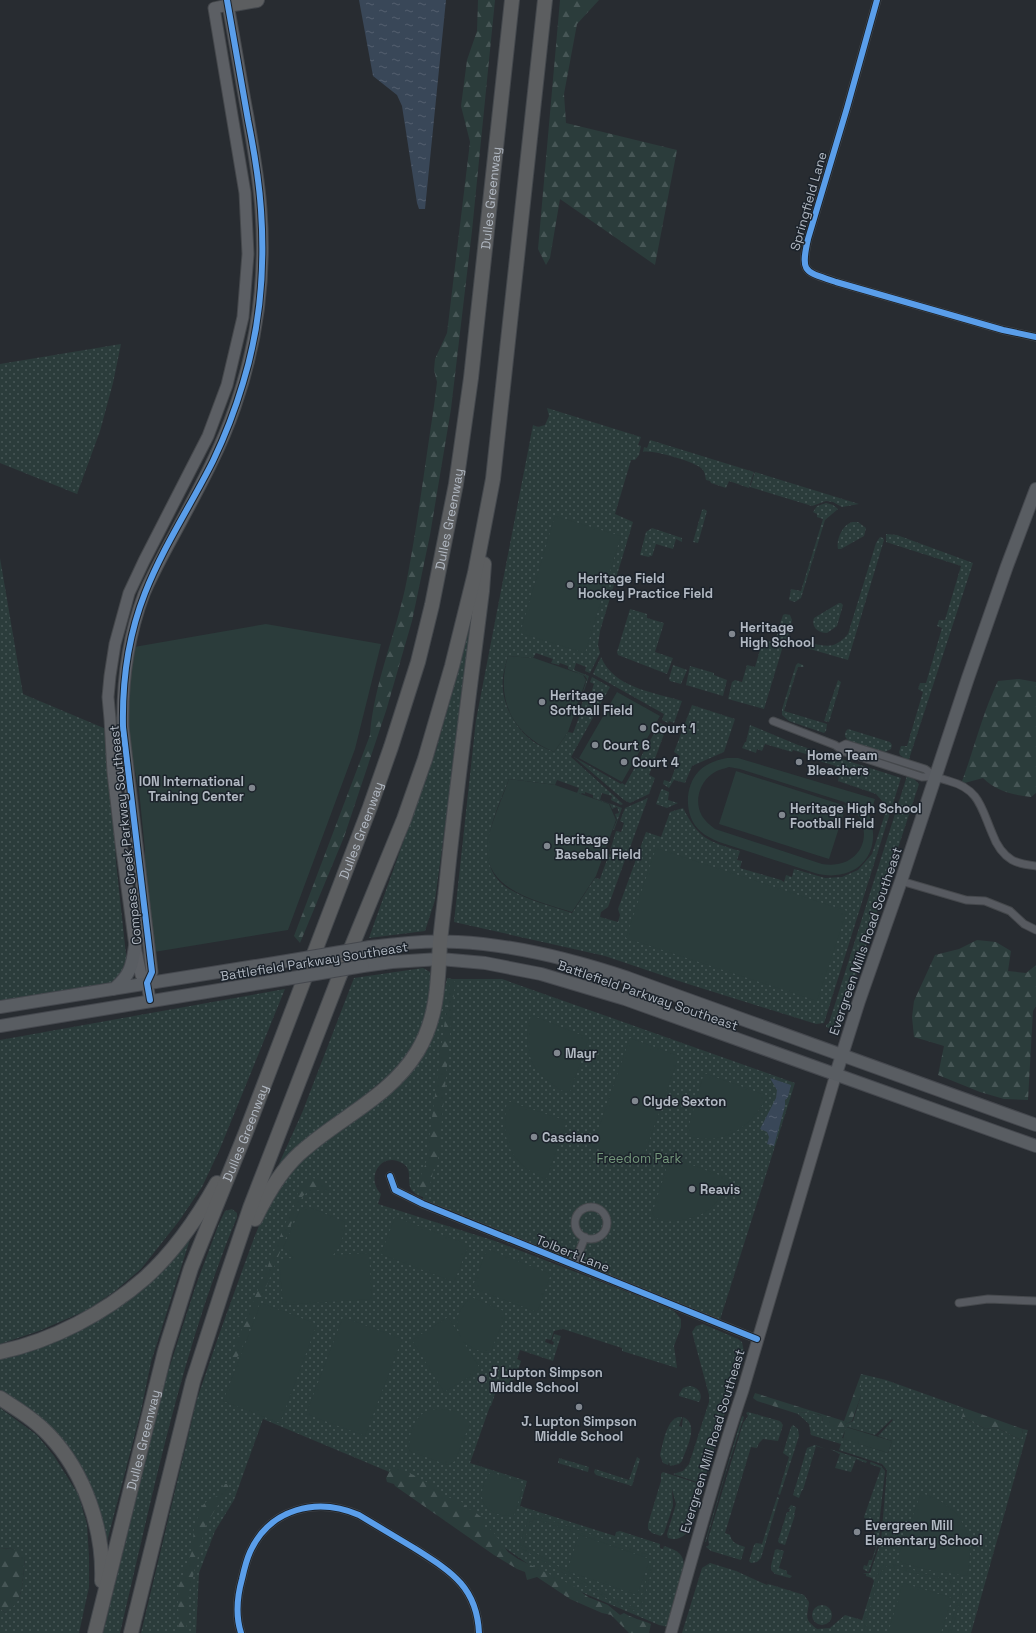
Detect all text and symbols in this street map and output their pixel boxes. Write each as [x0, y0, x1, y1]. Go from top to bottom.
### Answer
street label: Dulles Greenway [477, 146, 505, 250]
street label: Springfield Lane [786, 150, 831, 253]
street label: Dulles Greenway [431, 467, 467, 571]
place label: Heritage Field Hockey Practice Field [578, 570, 713, 602]
marker: Heritage Field Hockey Practice Field [565, 580, 575, 590]
place label: Heritage High School [740, 619, 814, 651]
marker: Heritage High School [727, 629, 737, 639]
place label: Heritage Softball Field [550, 687, 633, 719]
marker: Heritage Softball Field [537, 697, 547, 707]
place label: Court 1 [651, 720, 696, 737]
marker: Court 1 [638, 723, 648, 733]
street label: Compass Creek Parkway Southeast [106, 724, 145, 946]
place label: Court 6 [603, 737, 650, 754]
marker: Court 6 [590, 740, 600, 750]
place label: Home Team Bleachers [807, 747, 878, 779]
place label: Court 4 [632, 754, 679, 771]
marker: Court 4 [619, 757, 629, 767]
marker: Home Team Bleachers [794, 757, 804, 767]
place label: ION International Training Center [139, 773, 244, 805]
street label: Dulles Greenway [335, 779, 387, 882]
marker: ION International Training Center [247, 783, 257, 793]
place label: Heritage High School Football Field [790, 800, 922, 832]
marker: Heritage High School Football Field [777, 810, 787, 820]
place label: Heritage Baseball Field [555, 831, 641, 863]
marker: Heritage Baseball Field [542, 841, 552, 851]
street label: Evergreen Mills Road Southeast [825, 845, 906, 1038]
street label: Battlefield Parkway Southeast [219, 938, 409, 985]
street label: Battlefield Parkway Southeast [555, 957, 740, 1034]
place label: Mayr [565, 1045, 597, 1062]
marker: Mayr [552, 1048, 562, 1058]
street label: Dulles Greenway [219, 1082, 272, 1184]
place label: Clyde Sexton [643, 1093, 726, 1110]
marker: Clyde Sexton [630, 1096, 640, 1106]
place label: Casciano [542, 1129, 599, 1146]
marker: Casciano [529, 1132, 539, 1142]
park label: Freedom Park [596, 1150, 682, 1167]
place label: Reavis [700, 1181, 740, 1198]
marker: Reavis [687, 1184, 697, 1194]
street label: Tolbert Lane [533, 1231, 612, 1276]
street label: Evergreen Mill Road Southeast [676, 1347, 749, 1535]
place label: J Lupton Simpson Middle School [490, 1364, 603, 1396]
marker: J Lupton Simpson Middle School [477, 1374, 487, 1384]
street label: Dulles Greenway [123, 1388, 164, 1492]
marker: J. Lupton Simpson Middle School [574, 1402, 584, 1412]
place label: J. Lupton Simpson Middle School [521, 1413, 637, 1445]
place label: Evergreen Mill Elementary School [865, 1517, 982, 1549]
marker: Evergreen Mill Elementary School [852, 1527, 862, 1537]

